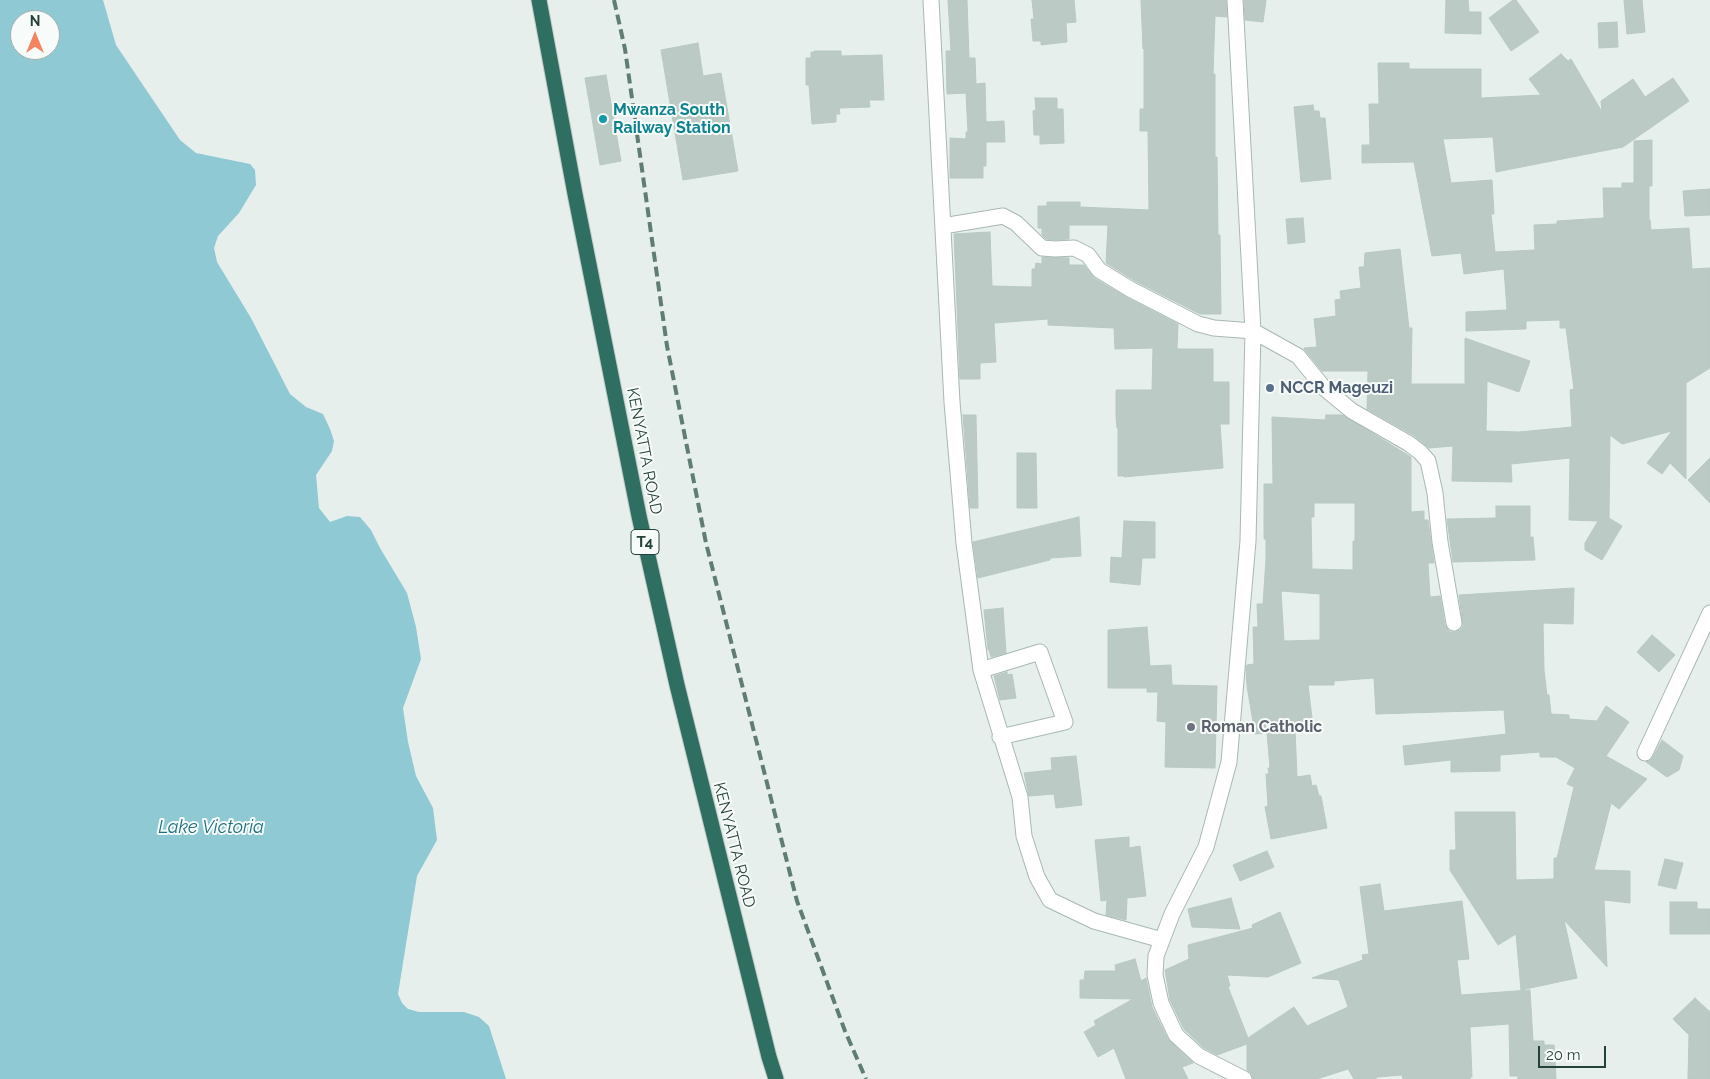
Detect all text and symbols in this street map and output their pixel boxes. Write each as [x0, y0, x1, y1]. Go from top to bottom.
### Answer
north arrow [10, 10, 60, 60]
text: N [30, 13, 40, 29]
place label: Mwanza South Railway Station [613, 100, 731, 138]
marker: Mwanza South Railway Station [597, 113, 609, 125]
place label: NCCR Mageuzi [1280, 378, 1393, 398]
marker: NCCR Mageuzi [1264, 382, 1276, 394]
street label: KENYATTA ROAD [622, 386, 666, 516]
road number: T4 [631, 530, 659, 554]
place label: Roman Catholic [1201, 717, 1322, 737]
marker: Roman Catholic [1185, 721, 1197, 733]
street label: KENYATTA ROAD [709, 780, 759, 910]
water label: Lake Victoria [158, 817, 264, 839]
scale bar [1540, 1036, 1608, 1068]
text: 20 m [1546, 1046, 1581, 1064]

